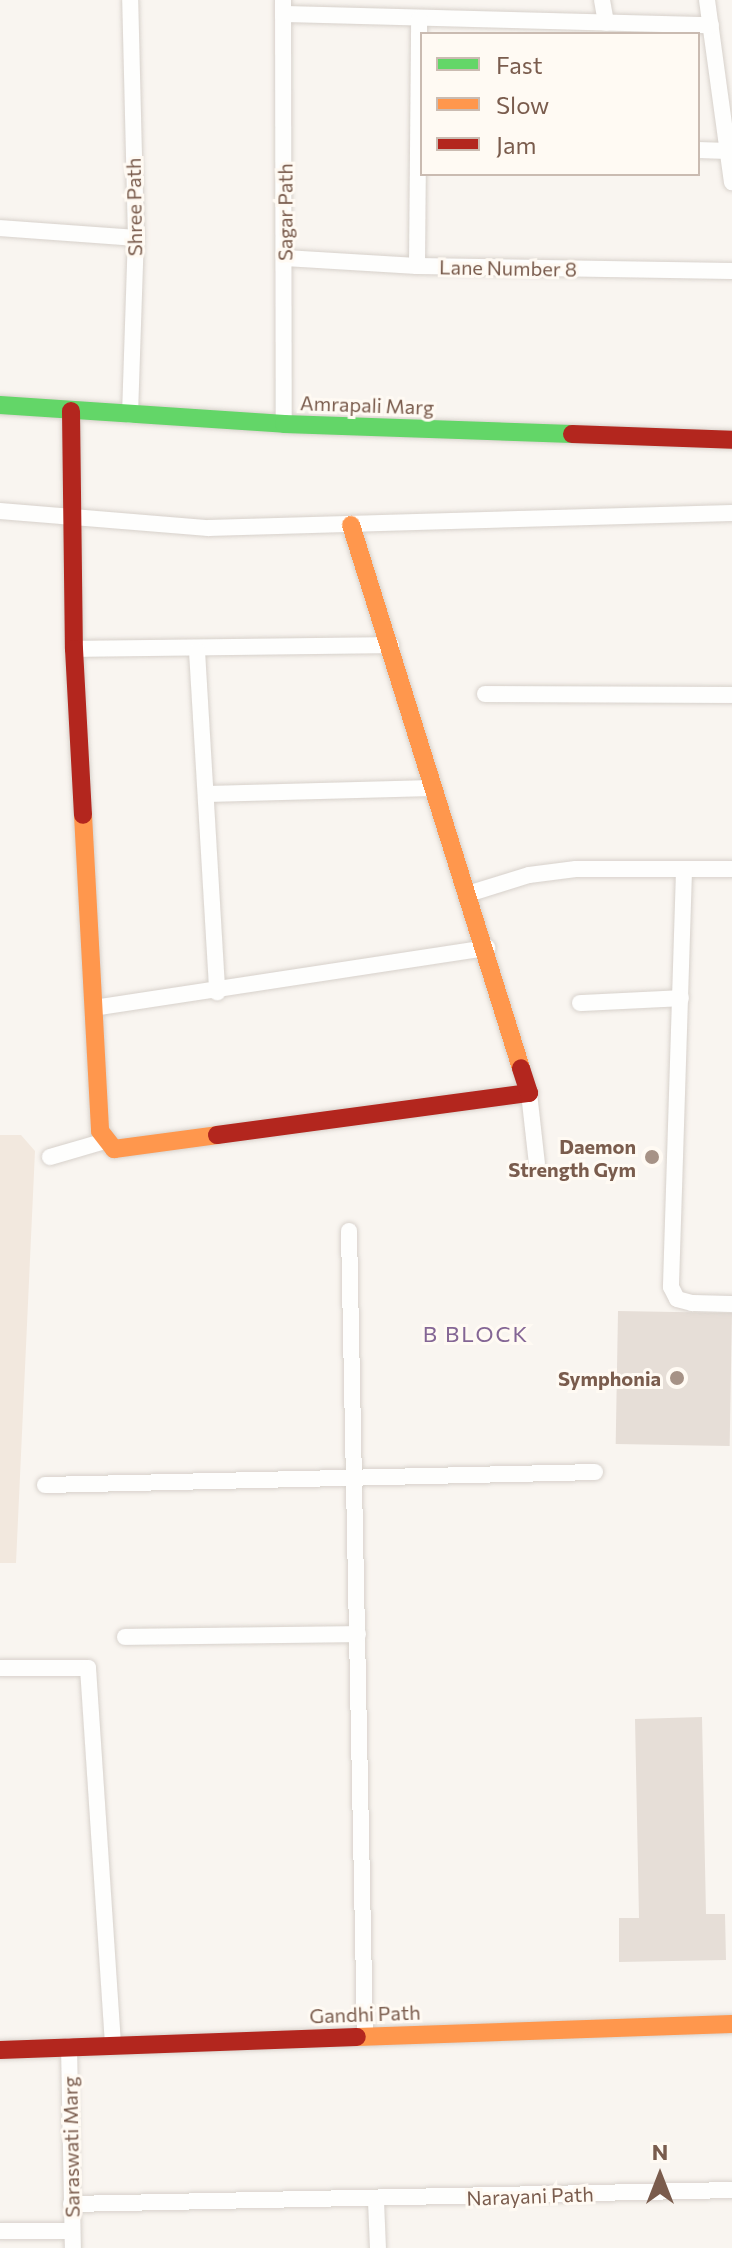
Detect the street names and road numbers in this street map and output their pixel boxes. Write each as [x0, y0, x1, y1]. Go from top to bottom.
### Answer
street label: Shree Path [121, 158, 147, 256]
street label: Sagar Path [273, 163, 297, 261]
street label: Lane Number 8 [439, 255, 577, 281]
street label: Amrapali Marg [300, 391, 434, 419]
street label: Gandhi Path [309, 2000, 421, 2028]
street label: Saraswati Marg [58, 2076, 84, 2218]
street label: Narayani Path [466, 2182, 594, 2210]

